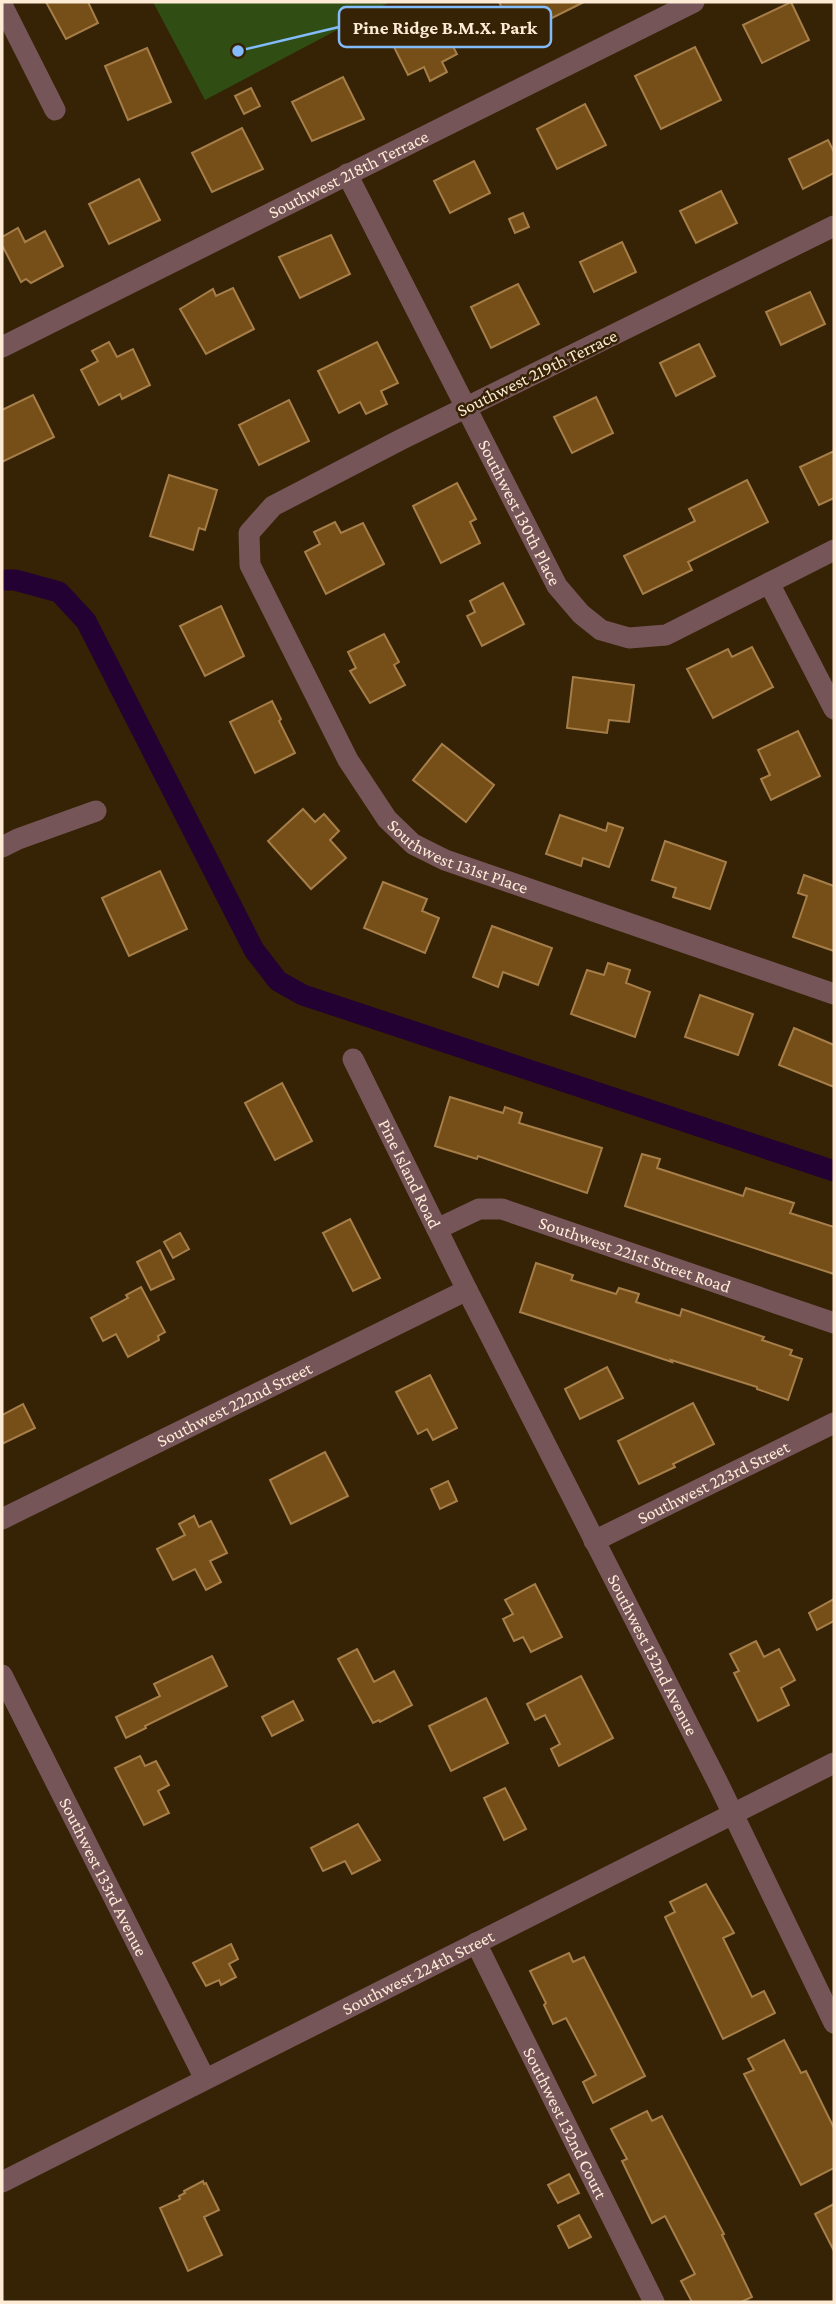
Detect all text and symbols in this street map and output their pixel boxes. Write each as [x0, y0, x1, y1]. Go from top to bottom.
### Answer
callout: Pine Ridge B.M.X. Park [339, 7, 551, 47]
text: Pine Ridge B.M.X. Park [353, 17, 538, 38]
street label: Southwest 218th Terrace [265, 126, 432, 223]
street label: Southwest 219th Terrace [454, 325, 620, 420]
street label: Southwest 130th Place [474, 436, 565, 589]
street label: Southwest 131st Place [383, 815, 531, 898]
street label: Pine Island Road [374, 1116, 445, 1232]
street label: Southwest 221st Street Road [536, 1212, 734, 1297]
street label: Southwest 222nd Street [154, 1358, 316, 1451]
street label: Southwest 223rd Street [634, 1436, 793, 1528]
street label: Southwest 132nd Avenue [603, 1571, 702, 1739]
street label: Southwest 133rd Avenue [55, 1794, 152, 1960]
street label: Southwest 224th Street [339, 1925, 498, 2019]
street label: Southwest 132nd Court [519, 2044, 612, 2203]

